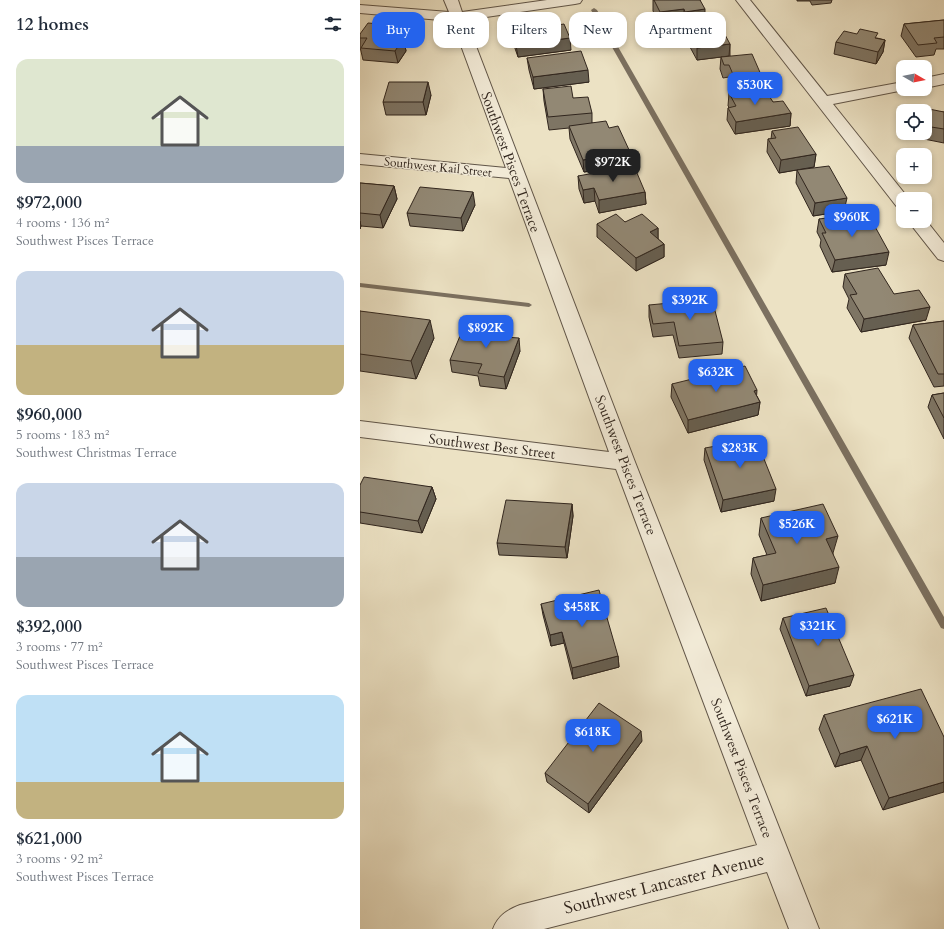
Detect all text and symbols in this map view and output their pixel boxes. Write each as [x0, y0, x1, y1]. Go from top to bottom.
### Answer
chip: Buy [372, 12, 425, 48]
chip: Rent [433, 12, 489, 48]
chip: Filters [497, 12, 561, 48]
chip: New [569, 12, 627, 48]
chip: Apartment [635, 12, 726, 48]
text: 12 homes [16, 13, 89, 36]
icon: filters [322, 13, 344, 35]
north arrow [896, 60, 932, 96]
map controls [896, 60, 932, 228]
pin: $530K [727, 72, 783, 106]
text: $530K [736, 76, 774, 94]
icon: home [144, 85, 216, 157]
street label: Southwest Pisces Terrace [476, 89, 545, 235]
button: locate [896, 104, 932, 140]
button: + [896, 148, 932, 184]
pin: $972K [585, 149, 641, 183]
street label: Southwest Kail Street [383, 153, 493, 181]
text: $972K [594, 153, 632, 171]
text: $972,000 [16, 191, 82, 214]
button: − [896, 192, 932, 228]
pin: $960K [824, 204, 880, 238]
text: $960K [833, 208, 871, 226]
text: 4 rooms · 136 m² [16, 214, 109, 232]
text: Southwest Pisces Terrace [16, 232, 154, 250]
pin: $392K [662, 287, 718, 321]
text: $392K [671, 291, 709, 309]
icon: home [144, 297, 216, 369]
pin: $892K [458, 315, 514, 349]
text: $892K [467, 319, 505, 337]
pin: $632K [688, 359, 744, 393]
text: $632K [697, 363, 735, 381]
street label: Southwest Pisces Terrace [590, 392, 661, 538]
text: $960,000 [16, 403, 82, 426]
text: 5 rooms · 183 m² [16, 426, 109, 444]
street label: Southwest Best Street [428, 429, 557, 464]
pin: $283K [712, 435, 768, 469]
text: $283K [721, 439, 759, 457]
text: Southwest Christmas Terrace [16, 444, 177, 462]
icon: home [144, 509, 216, 581]
pin: $526K [769, 511, 825, 545]
text: $526K [778, 515, 816, 533]
pin: $458K [554, 594, 610, 628]
text: $458K [563, 598, 601, 616]
pin: $321K [790, 613, 846, 647]
text: $392,000 [16, 615, 82, 638]
text: $321K [799, 617, 837, 635]
text: 3 rooms · 77 m² [16, 638, 103, 656]
text: Southwest Pisces Terrace [16, 656, 154, 674]
street label: Southwest Pisces Terrace [706, 695, 777, 841]
pin: $621K [867, 706, 923, 740]
text: $621K [876, 710, 914, 728]
pin: $618K [565, 719, 621, 753]
icon: home [144, 721, 216, 793]
text: $618K [574, 723, 612, 741]
text: $621,000 [16, 827, 82, 850]
street label: Southwest Lancaster Avenue [562, 847, 767, 920]
text: 3 rooms · 92 m² [16, 850, 103, 868]
text: Southwest Pisces Terrace [16, 868, 154, 886]

